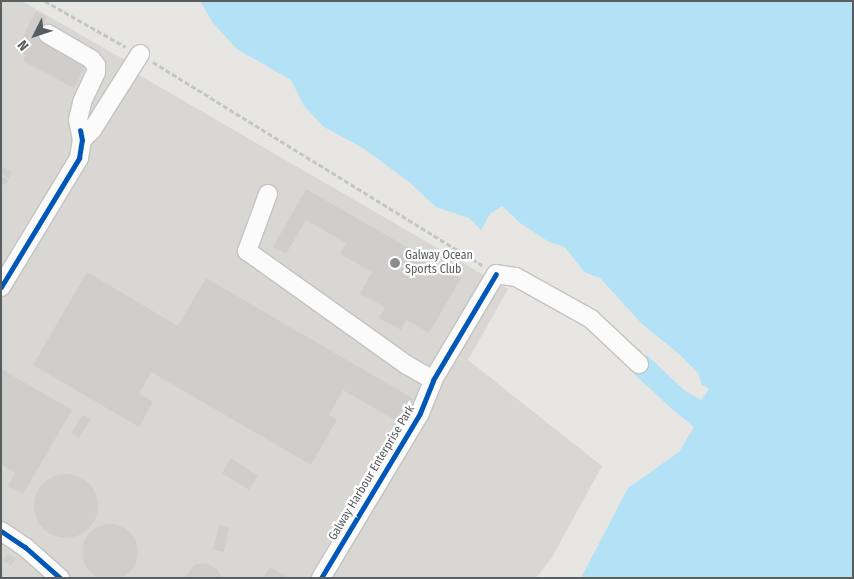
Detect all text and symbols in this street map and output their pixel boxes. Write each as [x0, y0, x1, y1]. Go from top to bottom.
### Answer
north arrow [10, 10, 60, 60]
text: N [14, 36, 32, 54]
place label: Galway Ocean Sports Club [405, 249, 473, 277]
marker: Galway Ocean Sports Club [389, 257, 401, 269]
street label: Galway Harbour Enterprise Park [326, 403, 418, 543]

